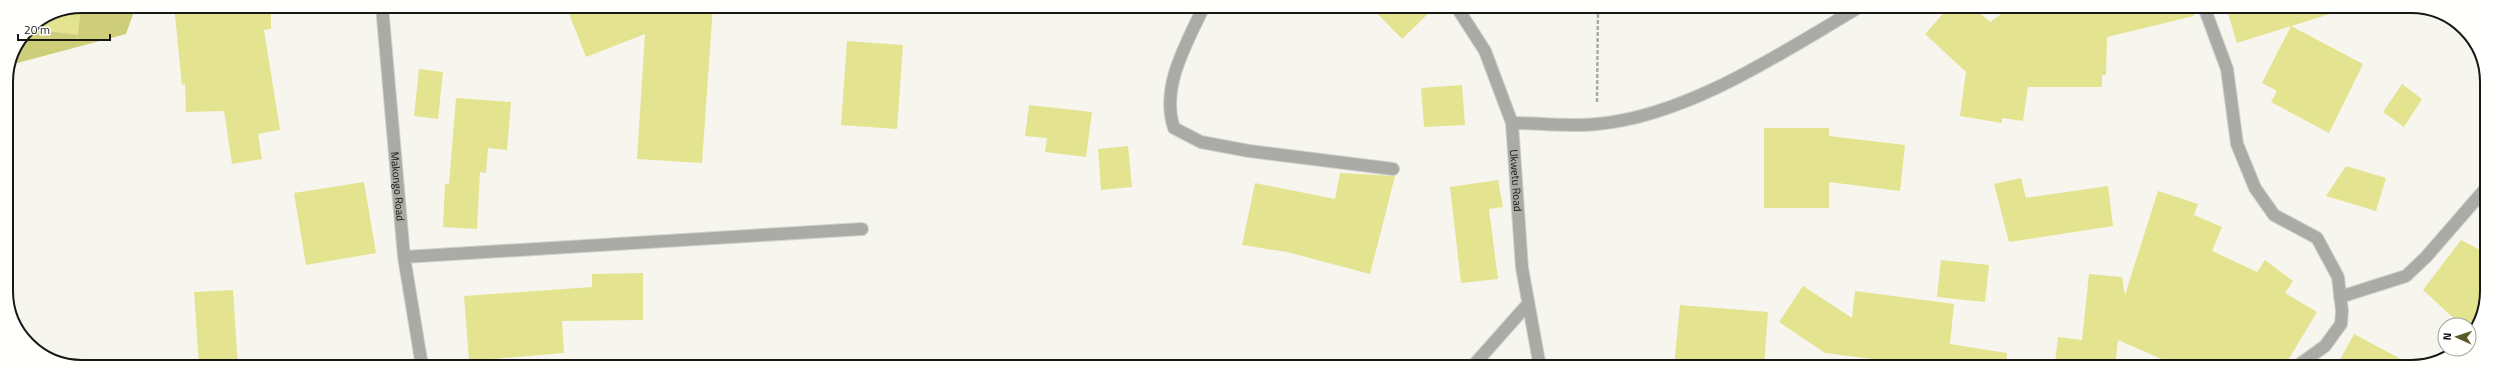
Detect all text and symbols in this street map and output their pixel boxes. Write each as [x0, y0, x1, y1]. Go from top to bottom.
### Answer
scale bar [18, 16, 110, 42]
text: 20 m [24, 20, 50, 39]
street label: Ukwetu Road [1506, 149, 1526, 212]
street label: Makongo Road [387, 151, 409, 222]
north arrow [2437, 317, 2477, 357]
text: N [2439, 332, 2455, 341]

